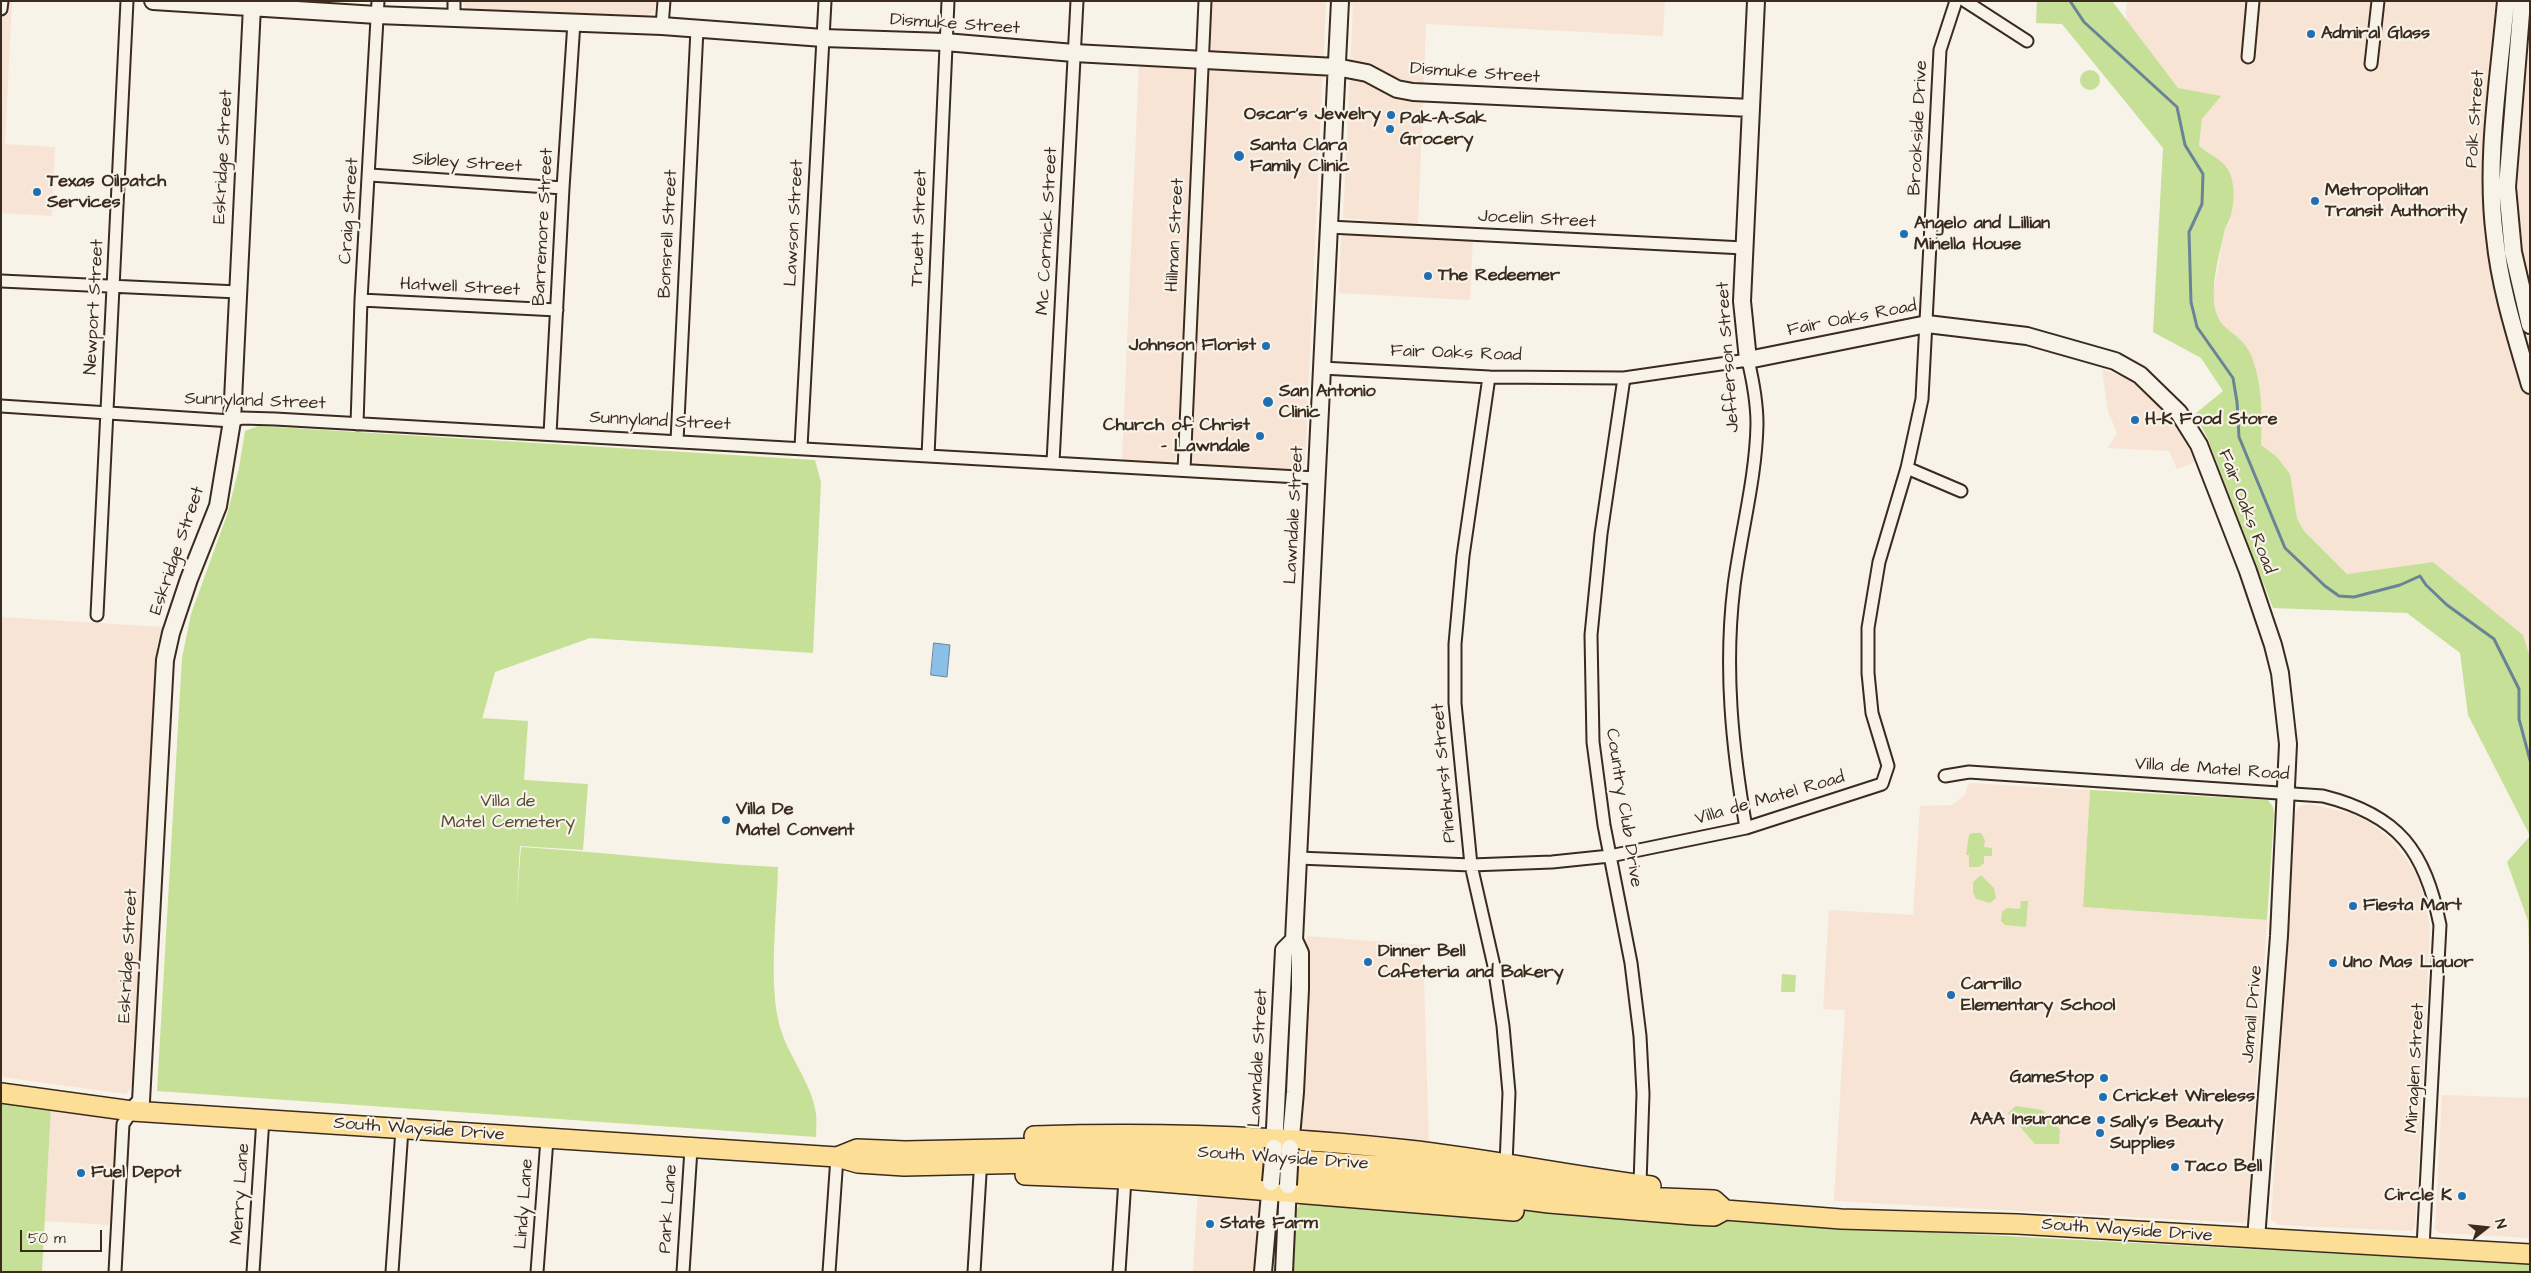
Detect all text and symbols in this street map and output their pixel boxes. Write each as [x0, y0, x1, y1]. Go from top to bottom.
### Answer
street label: Dismuke Street [889, 10, 1021, 40]
place label: Admiral Glass [2321, 23, 2430, 45]
marker: Admiral Glass [2305, 28, 2317, 40]
street label: Dismuke Street [1409, 59, 1541, 89]
street label: Brookside Drive [1905, 60, 1933, 196]
street label: Polk Street [2462, 69, 2490, 169]
street label: Eskridge Street [210, 89, 238, 225]
place label: Oscar's Jewelry [1244, 104, 1381, 126]
place label: Pak-A-Sak Grocery [1400, 108, 1486, 150]
marker: Oscar's Jewelry [1385, 109, 1397, 121]
marker: Pak-A-Sak Grocery [1384, 123, 1396, 135]
place label: Santa Clara Family Clinic [1250, 135, 1350, 178]
street label: Mc Cormick Street [1033, 146, 1063, 316]
street label: Barremore Street [529, 147, 559, 307]
street label: Sibley Street [412, 149, 522, 179]
marker: Santa Clara Family Clinic [1232, 149, 1246, 163]
street label: Craig Street [336, 157, 364, 265]
street label: Lawson Street [781, 159, 809, 287]
street label: Bonsrell Street [655, 169, 683, 299]
street label: Truett Street [907, 169, 933, 287]
place label: Texas Oilpatch Services [47, 171, 166, 213]
street label: Hillman Street [1162, 177, 1190, 293]
place label: Metropolitan Transit Authority [2325, 180, 2467, 222]
marker: Texas Oilpatch Services [31, 186, 43, 198]
marker: Metropolitan Transit Authority [2309, 195, 2321, 207]
street label: Jocelin Street [1477, 206, 1597, 234]
place label: Angelo and Lillian Minella House [1914, 213, 2050, 255]
marker: Angelo and Lillian Minella House [1898, 228, 1910, 240]
street label: Newport Street [81, 239, 109, 375]
place label: The Redeemer [1438, 265, 1560, 287]
marker: The Redeemer [1422, 270, 1434, 282]
street label: Hatwell Street [400, 274, 520, 302]
street label: Jefferson Street [1713, 281, 1745, 433]
street label: Fair Oaks Road [1785, 296, 1919, 342]
place label: Johnson Florist [1129, 335, 1256, 357]
marker: Johnson Florist [1260, 340, 1272, 352]
street label: Fair Oaks Road [1390, 341, 1522, 367]
place label: San Antonio Clinic [1279, 381, 1376, 424]
street label: Sunnyland Street [184, 389, 326, 415]
marker: San Antonio Clinic [1261, 395, 1275, 409]
street label: Sunnyland Street [589, 408, 731, 436]
place label: H-K Food Store [2145, 409, 2277, 431]
marker: H-K Food Store [2129, 414, 2141, 426]
place label: Church of Christ - Lawndale [1103, 415, 1250, 458]
marker: Church of Christ - Lawndale [1254, 430, 1266, 442]
street label: Lawndale Street [1281, 445, 1309, 585]
street label: Fair Oaks Road [2212, 447, 2280, 577]
street label: Eskridge Street [146, 484, 210, 618]
street label: Pinehurst Street [1428, 702, 1462, 844]
street label: Country Club Drive [1600, 727, 1646, 889]
street label: Villa de Matel Road [2134, 754, 2290, 786]
street label: Villa de Matel Road [1693, 767, 1847, 831]
park label: Villa de Matel Cemetery [441, 791, 575, 834]
place label: Villa De Matel Convent [736, 799, 854, 842]
marker: Villa De Matel Convent [720, 814, 732, 826]
street label: Eskridge Street [115, 888, 143, 1024]
place label: Fiesta Mart [2363, 895, 2462, 917]
marker: Fiesta Mart [2347, 900, 2359, 912]
place label: Dinner Bell Cafeteria and Bakery [1378, 941, 1564, 984]
place label: Uno Mas Liquor [2343, 952, 2473, 974]
marker: Dinner Bell Cafeteria and Bakery [1362, 956, 1374, 968]
marker: Uno Mas Liquor [2327, 957, 2339, 969]
street label: Jamail Drive [2238, 964, 2268, 1064]
place label: Carrillo Elementary School [1961, 974, 2115, 1016]
street label: Lawndale Street [1245, 988, 1273, 1128]
marker: Carrillo Elementary School [1945, 989, 1957, 1001]
street label: Miraglen Street [2402, 1002, 2430, 1134]
place label: GameStop [2010, 1067, 2094, 1089]
marker: GameStop [2098, 1072, 2110, 1084]
place label: Cricket Wireless [2113, 1086, 2255, 1108]
marker: Cricket Wireless [2097, 1091, 2109, 1103]
place label: AAA Insurance [1970, 1109, 2091, 1131]
place label: Sally's Beauty Supplies [2110, 1112, 2223, 1154]
street label: South Wayside Drive [333, 1113, 505, 1147]
marker: AAA Insurance [2095, 1114, 2107, 1126]
marker: Sally's Beauty Supplies [2094, 1127, 2106, 1139]
street label: Merry Lane [227, 1142, 255, 1246]
street label: South Wayside Drive [1197, 1142, 1369, 1176]
place label: Taco Bell [2185, 1156, 2262, 1178]
street label: Lindy Lane [511, 1158, 539, 1250]
marker: Taco Bell [2169, 1161, 2181, 1173]
place label: Fuel Depot [91, 1162, 181, 1184]
street label: Park Lane [655, 1164, 683, 1254]
marker: Fuel Depot [75, 1167, 87, 1179]
place label: Circle K [2385, 1185, 2452, 1207]
marker: Circle K [2456, 1190, 2468, 1202]
north arrow [2461, 1203, 2511, 1253]
place label: State Farm [1220, 1213, 1318, 1235]
street label: South Wayside Drive [2041, 1214, 2213, 1248]
text: N [2490, 1217, 2511, 1231]
marker: State Farm [1204, 1218, 1216, 1230]
scale bar [22, 1220, 105, 1252]
text: 50 m [28, 1228, 66, 1249]

